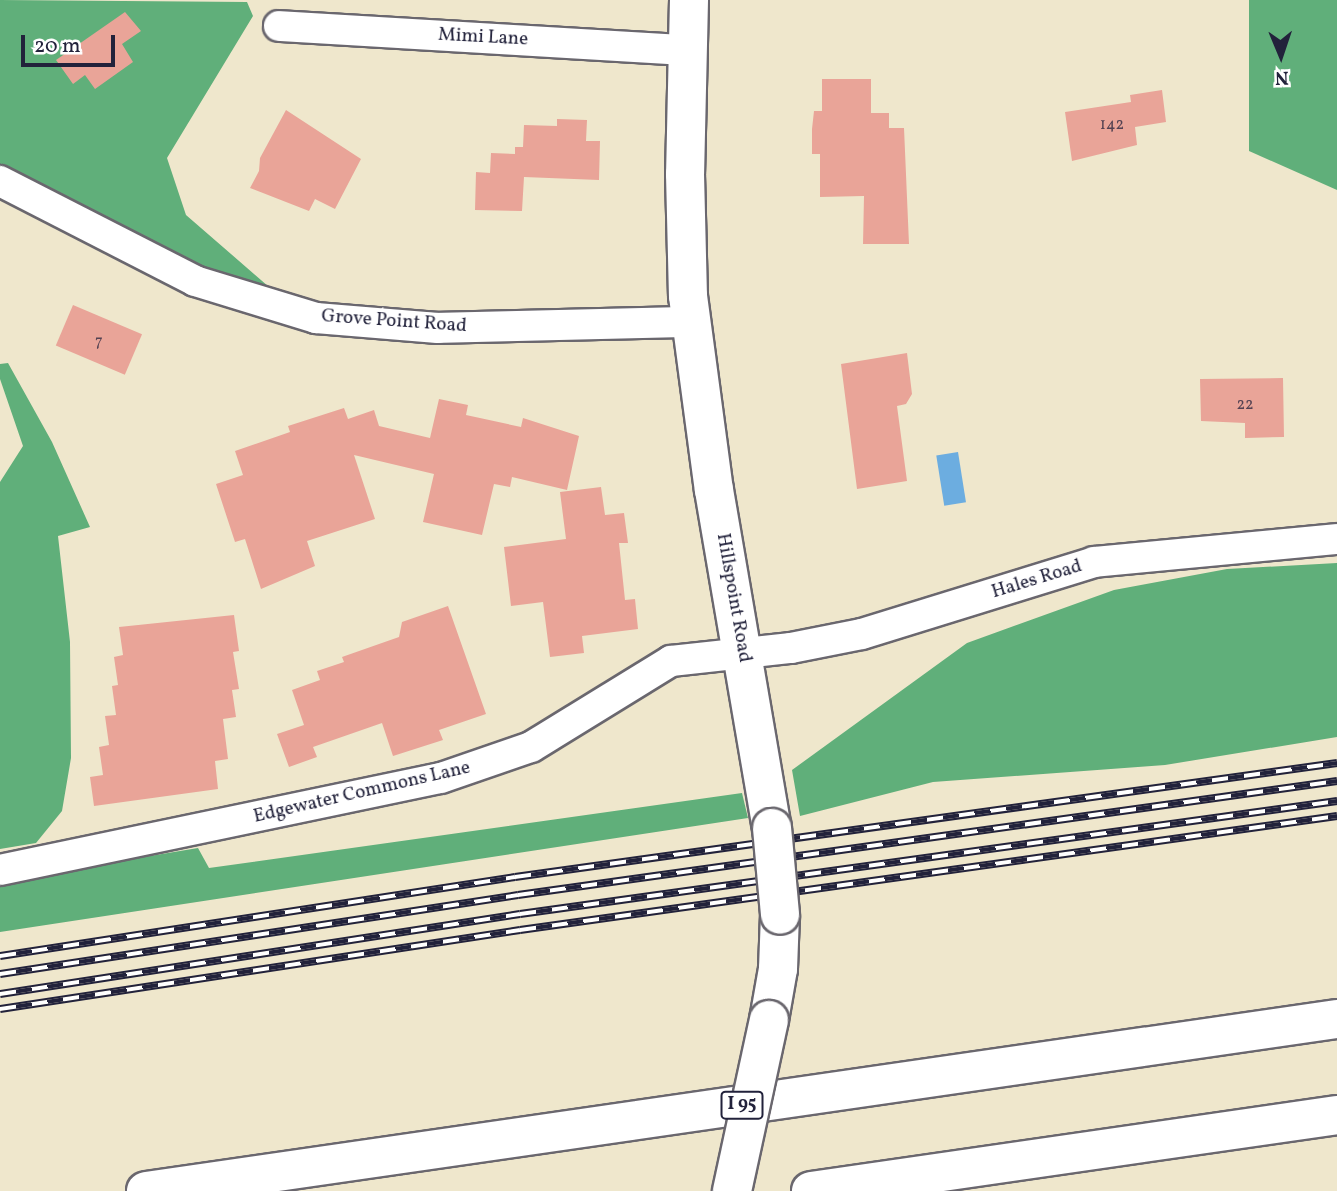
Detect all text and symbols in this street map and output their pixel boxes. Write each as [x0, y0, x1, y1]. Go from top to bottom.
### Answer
scale bar [24, 21, 119, 65]
north arrow [1246, 21, 1316, 91]
street label: Mimi Lane [437, 24, 529, 52]
text: 20 m [34, 32, 80, 61]
text: N [1274, 64, 1289, 90]
house number: 142 [1100, 115, 1124, 135]
street label: Grove Point Road [321, 306, 467, 338]
house number: 7 [95, 332, 103, 352]
house number: 22 [1236, 395, 1254, 415]
street label: Hillspoint Road [710, 532, 756, 664]
street label: Hales Road [989, 555, 1085, 605]
street label: Edgewater Commons Lane [251, 757, 473, 829]
road number: I 95 [719, 1090, 765, 1120]

